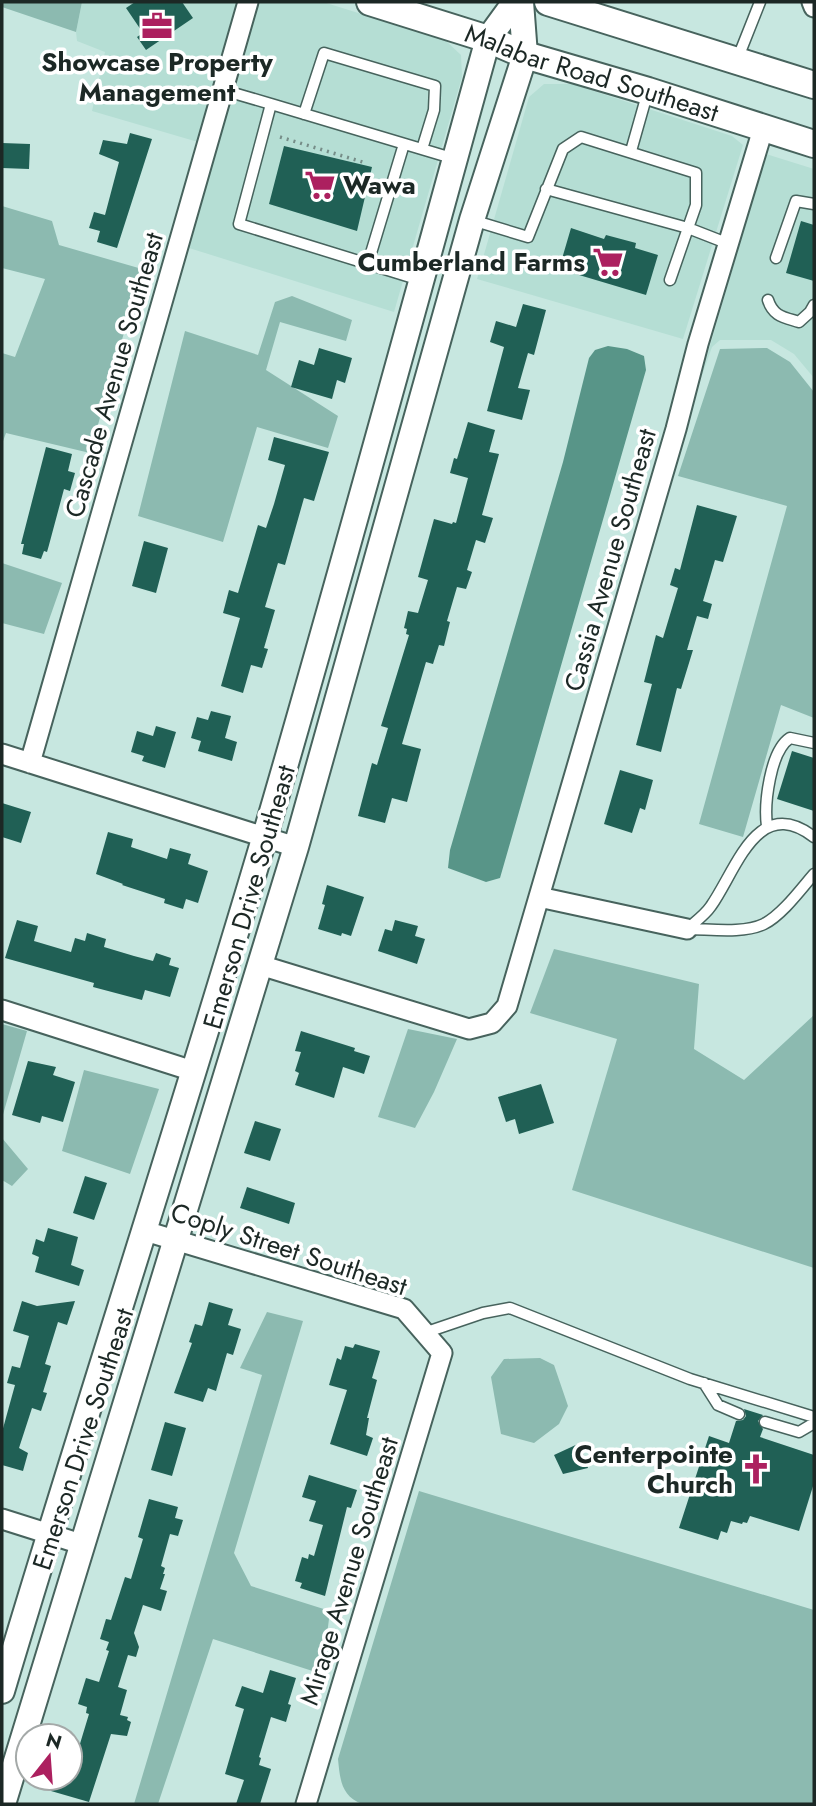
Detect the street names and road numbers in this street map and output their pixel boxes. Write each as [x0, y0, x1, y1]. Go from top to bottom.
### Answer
street label: Malabar Road Southeast [460, 14, 724, 132]
street label: Cascade Avenue Southeast [55, 227, 173, 522]
street label: Cassia Avenue Southeast [554, 423, 666, 696]
street label: Emerson Drive Southeast [193, 760, 305, 1034]
street label: Coply Street Southeast [166, 1193, 413, 1305]
street label: Emerson Drive Southeast [23, 1302, 144, 1575]
street label: Mirage Avenue Southeast [290, 1431, 408, 1710]

